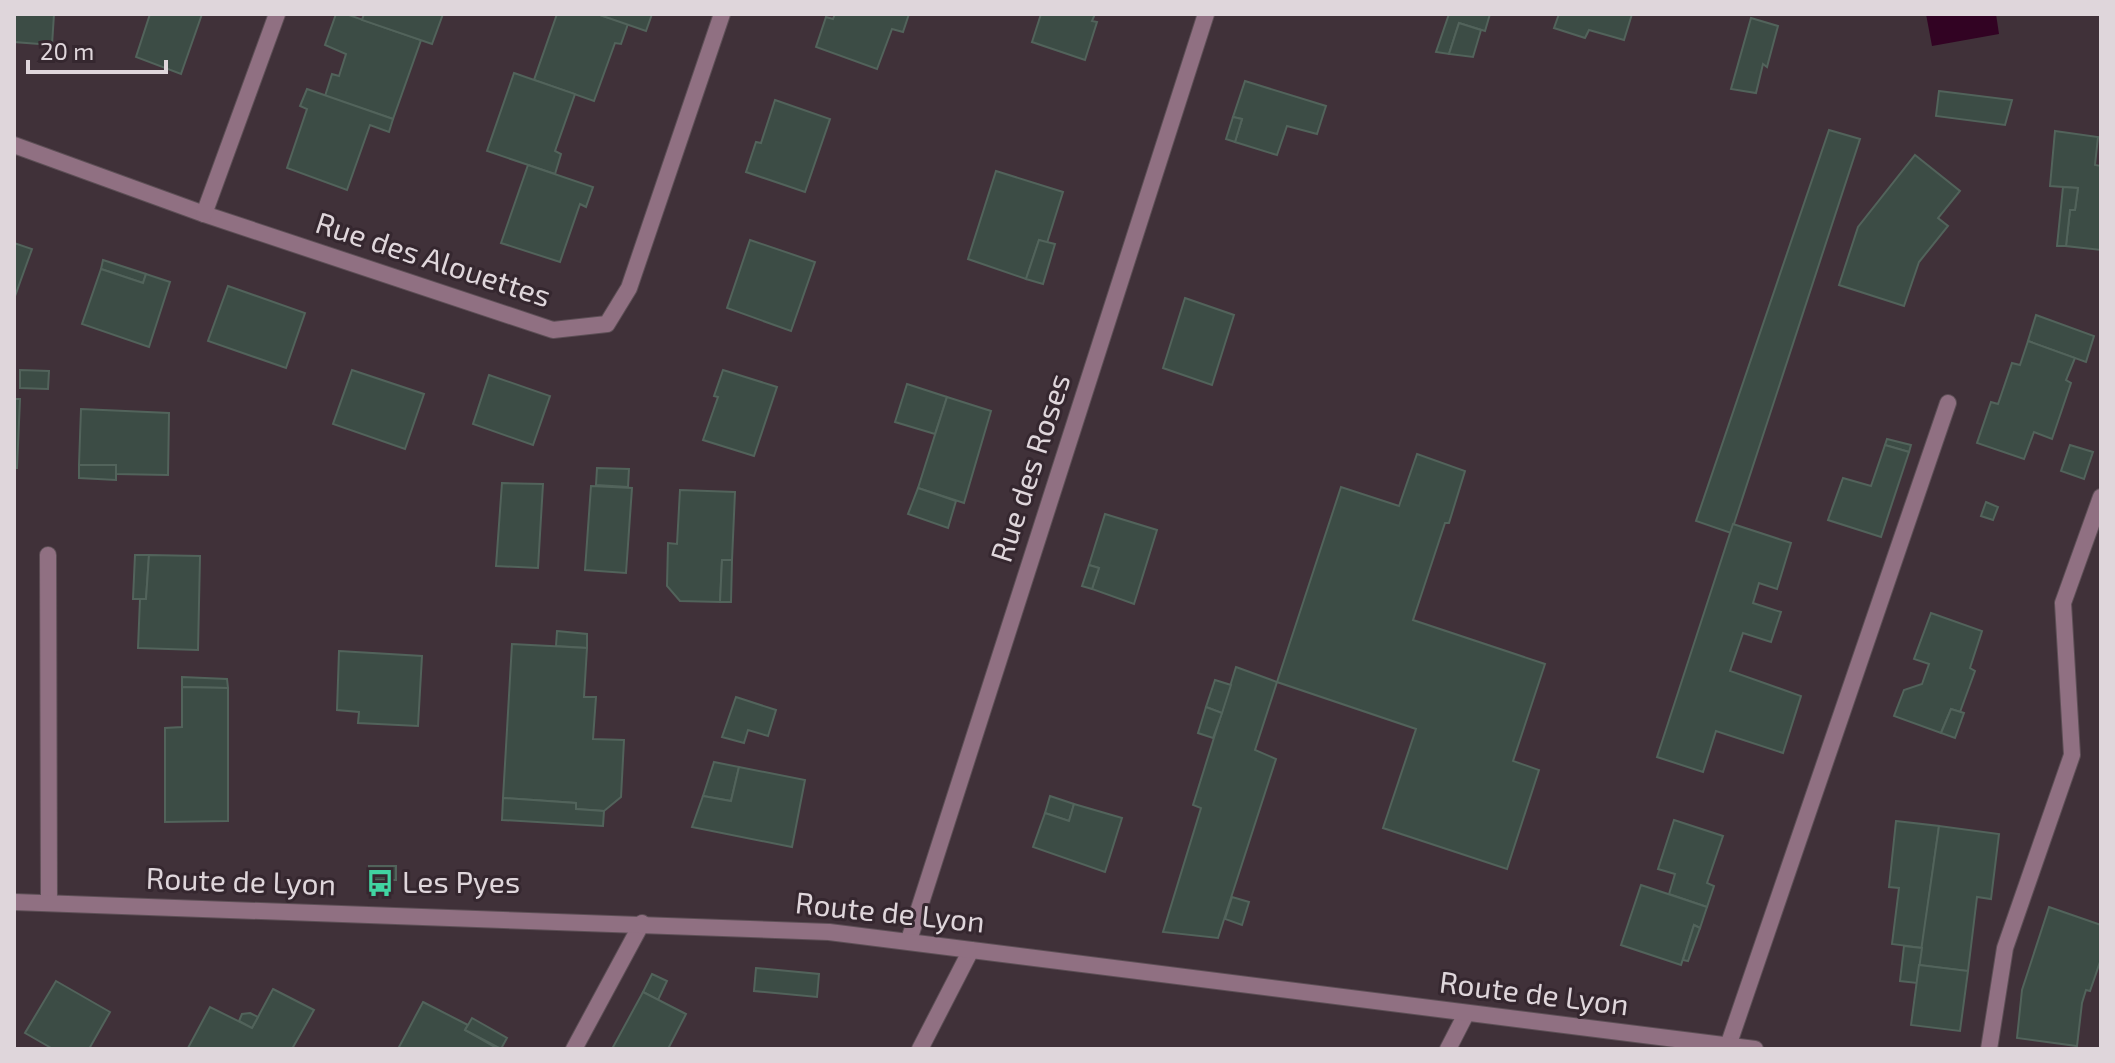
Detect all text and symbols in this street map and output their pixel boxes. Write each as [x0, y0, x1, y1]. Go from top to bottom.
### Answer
scale bar [28, 24, 166, 74]
text: 20 m [40, 36, 94, 65]
street label: Rue des Alouettes [312, 203, 556, 313]
street label: Rue des Roses [982, 369, 1076, 566]
street label: Route de Lyon [145, 859, 337, 901]
place label: Les Pyes [402, 863, 520, 899]
bus stop icon: Les Pyes [365, 868, 395, 898]
street label: Route de Lyon [794, 883, 987, 939]
street label: Route de Lyon [1438, 963, 1631, 1021]

